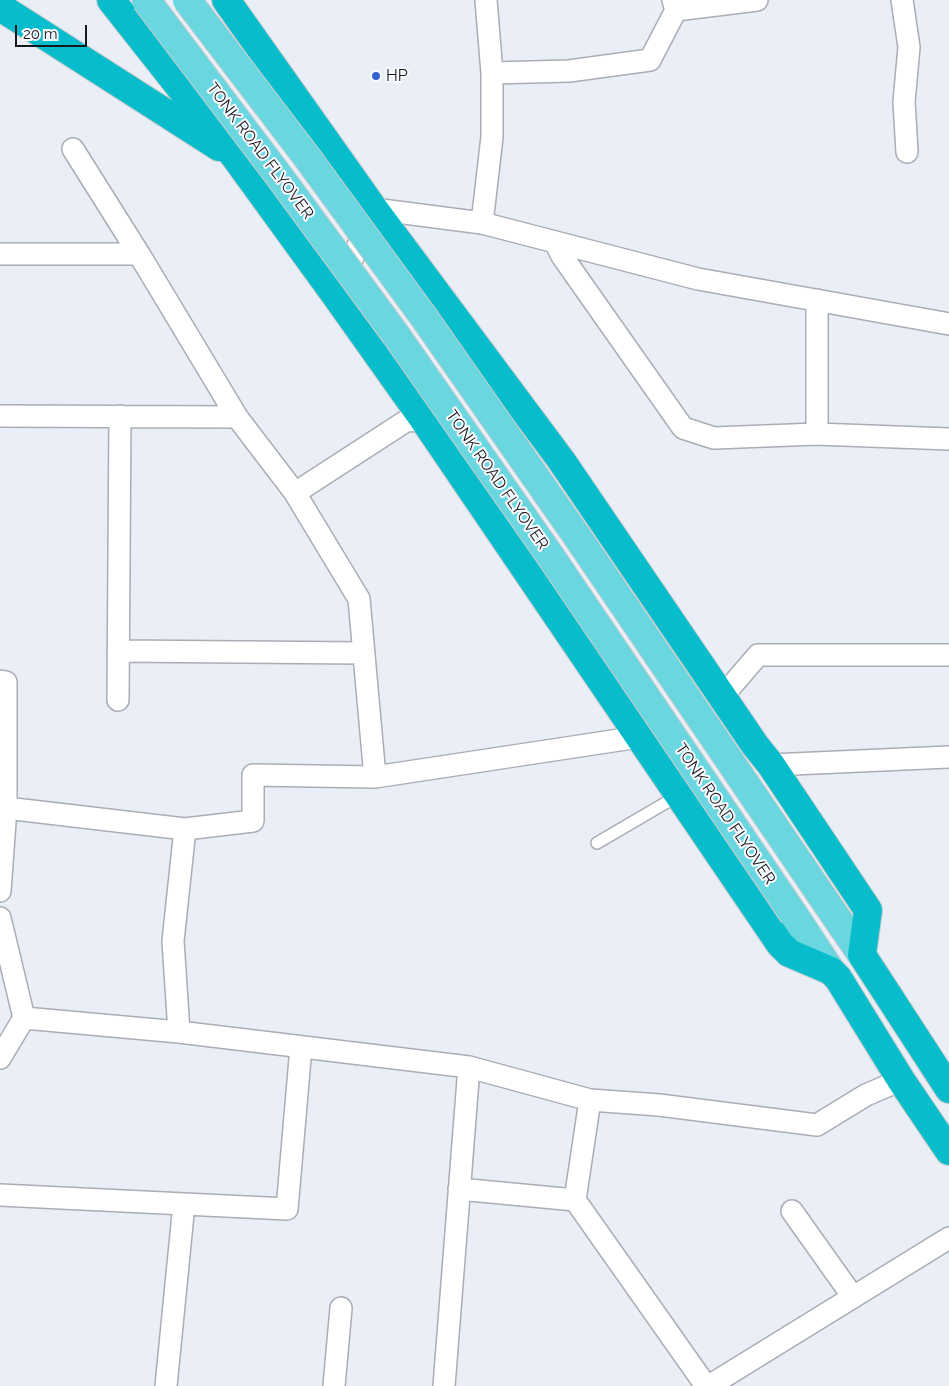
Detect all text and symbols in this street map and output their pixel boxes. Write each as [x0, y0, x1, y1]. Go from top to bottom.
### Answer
scale bar [18, 15, 90, 47]
text: 20 m [23, 25, 58, 43]
place label: HP [386, 66, 408, 86]
marker: HP [370, 70, 382, 82]
street label: TONK ROAD FLYOVER [202, 79, 318, 223]
street label: TONK ROAD FLYOVER [442, 407, 552, 553]
street label: TONK ROAD FLYOVER [671, 740, 779, 888]

